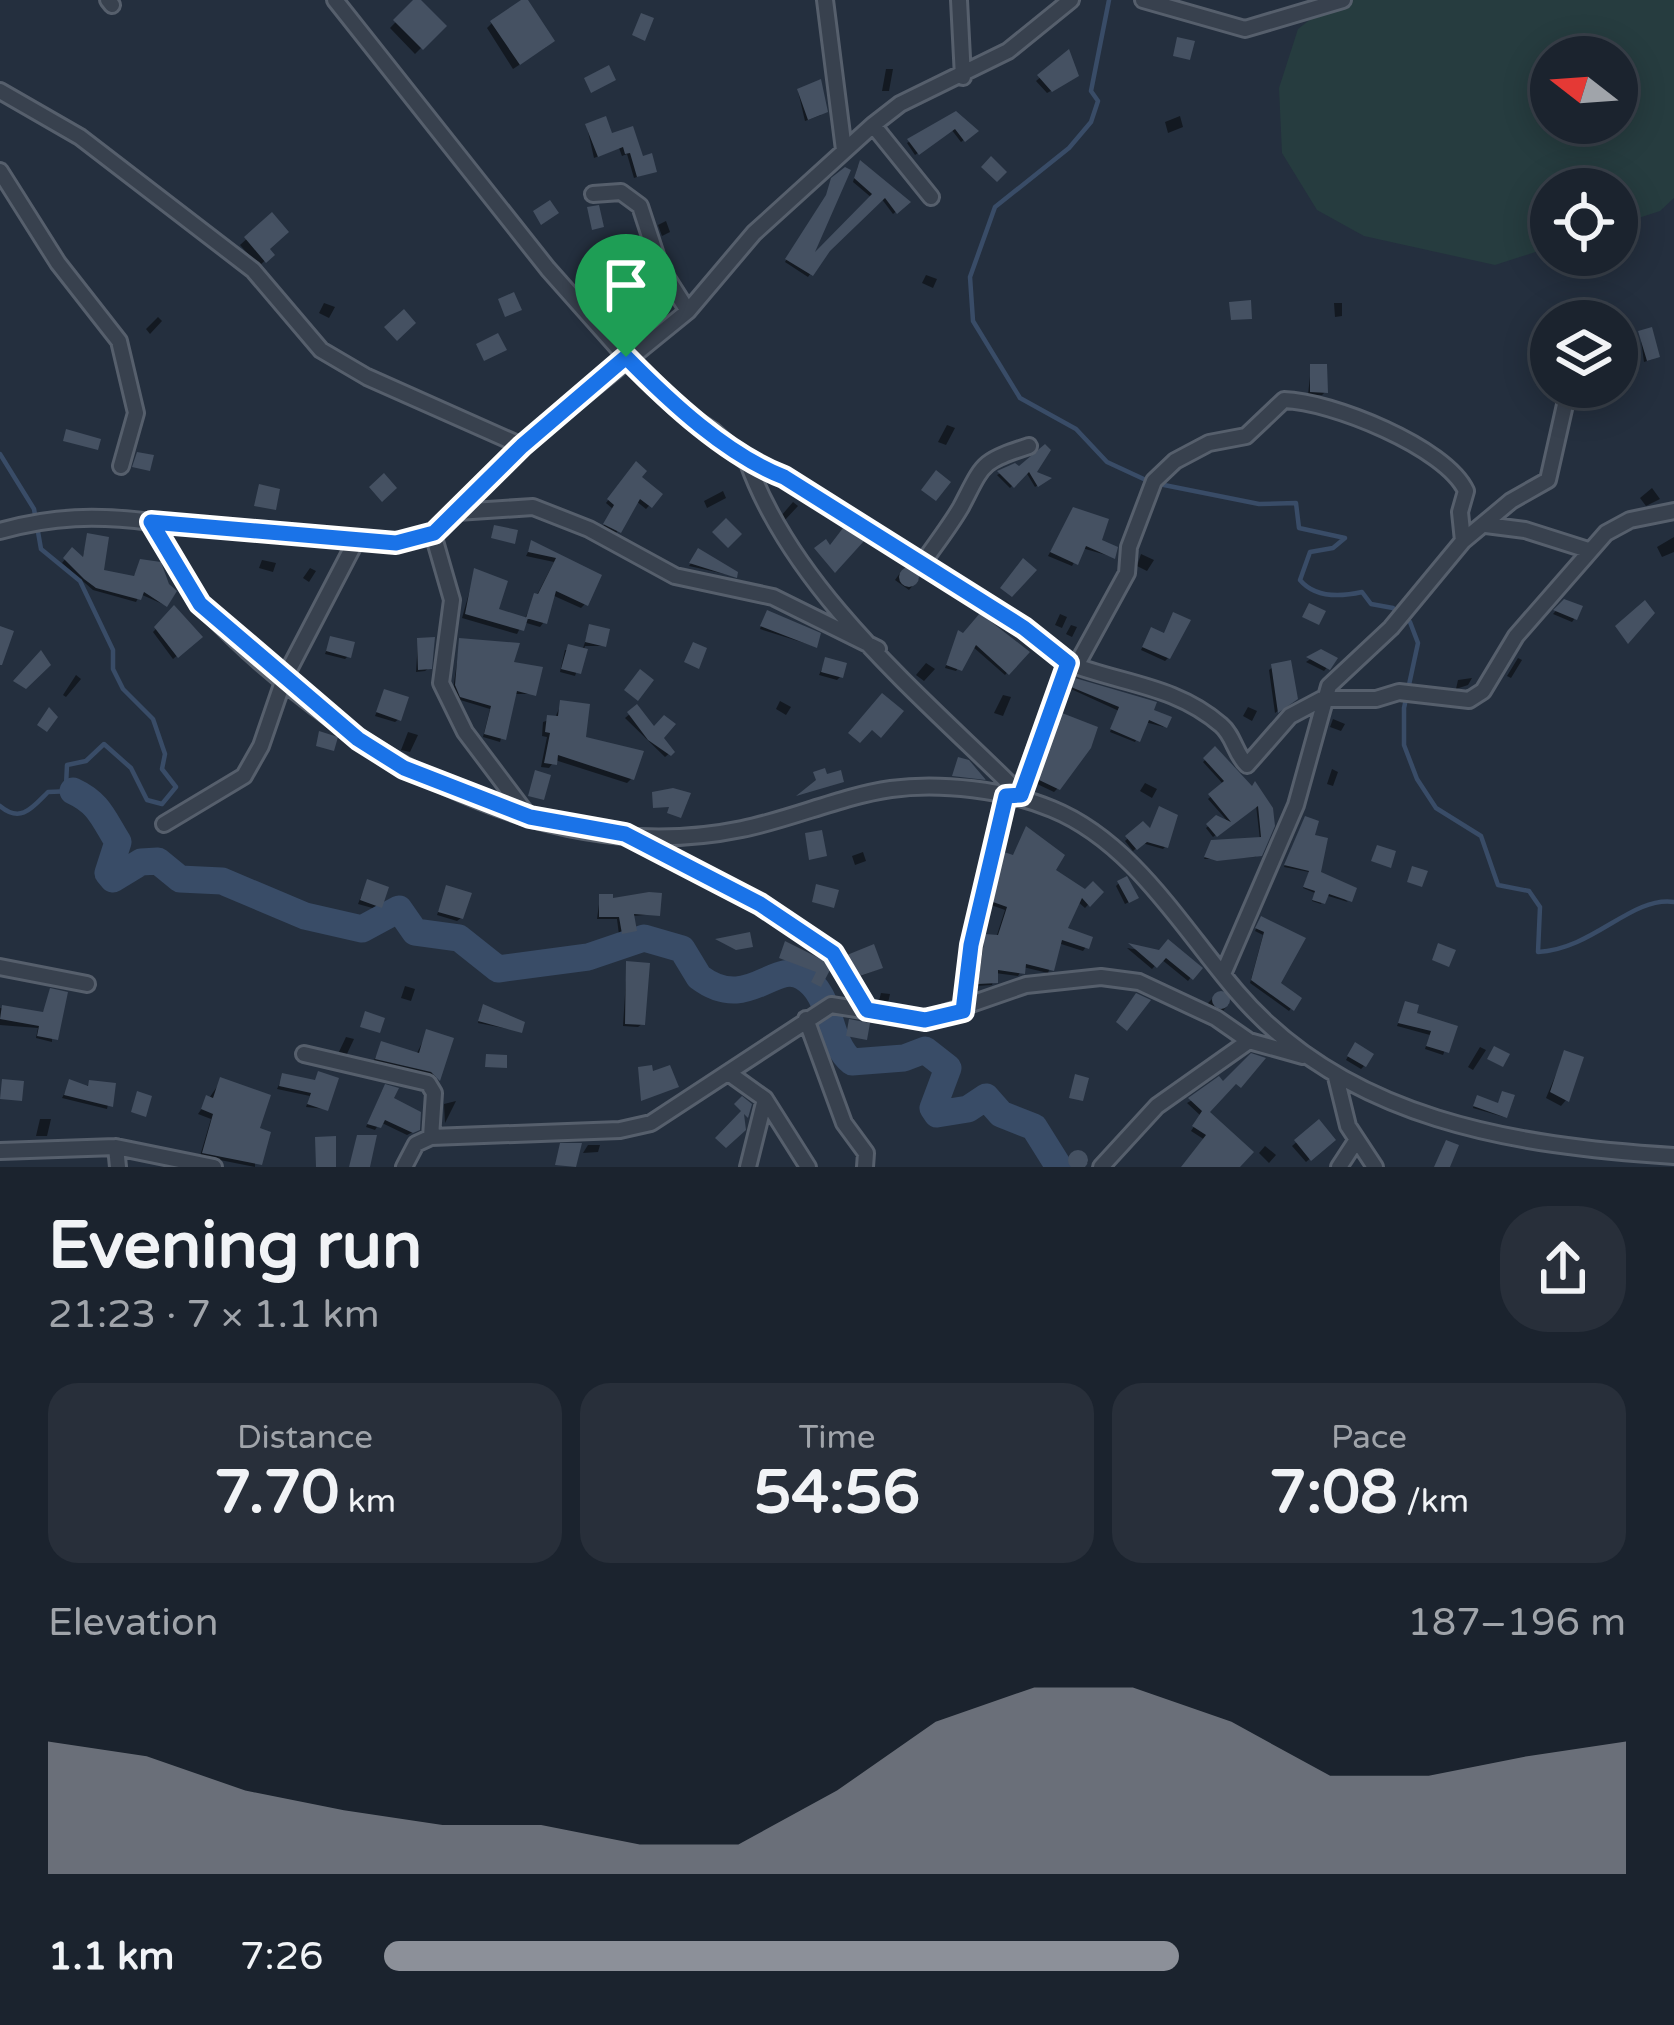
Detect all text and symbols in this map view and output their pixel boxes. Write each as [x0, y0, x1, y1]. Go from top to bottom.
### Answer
north arrow [1530, 36, 1638, 144]
map controls [1530, 36, 1638, 408]
button: locate [1530, 168, 1638, 276]
pin [575, 234, 677, 357]
icon: arrive [593, 252, 659, 318]
button: layers [1530, 300, 1638, 408]
text: Evening run [48, 1206, 422, 1286]
button: share [1500, 1206, 1626, 1332]
text: 21:23 · 7 × 1.1 km [48, 1291, 380, 1338]
text: Distance [237, 1418, 373, 1457]
text: Time [799, 1418, 875, 1457]
text: Pace [1331, 1418, 1407, 1457]
text: 7.70 [214, 1457, 339, 1529]
text: 54:56 [754, 1457, 920, 1529]
text: 7:08 [1269, 1457, 1398, 1529]
text: km [339, 1482, 396, 1521]
text: /km [1398, 1482, 1469, 1521]
text: Elevation [48, 1599, 218, 1646]
text: 187–196 m [1407, 1599, 1626, 1646]
text: 1.1 km [48, 1933, 174, 1980]
text: 7:26 [240, 1933, 324, 1980]

